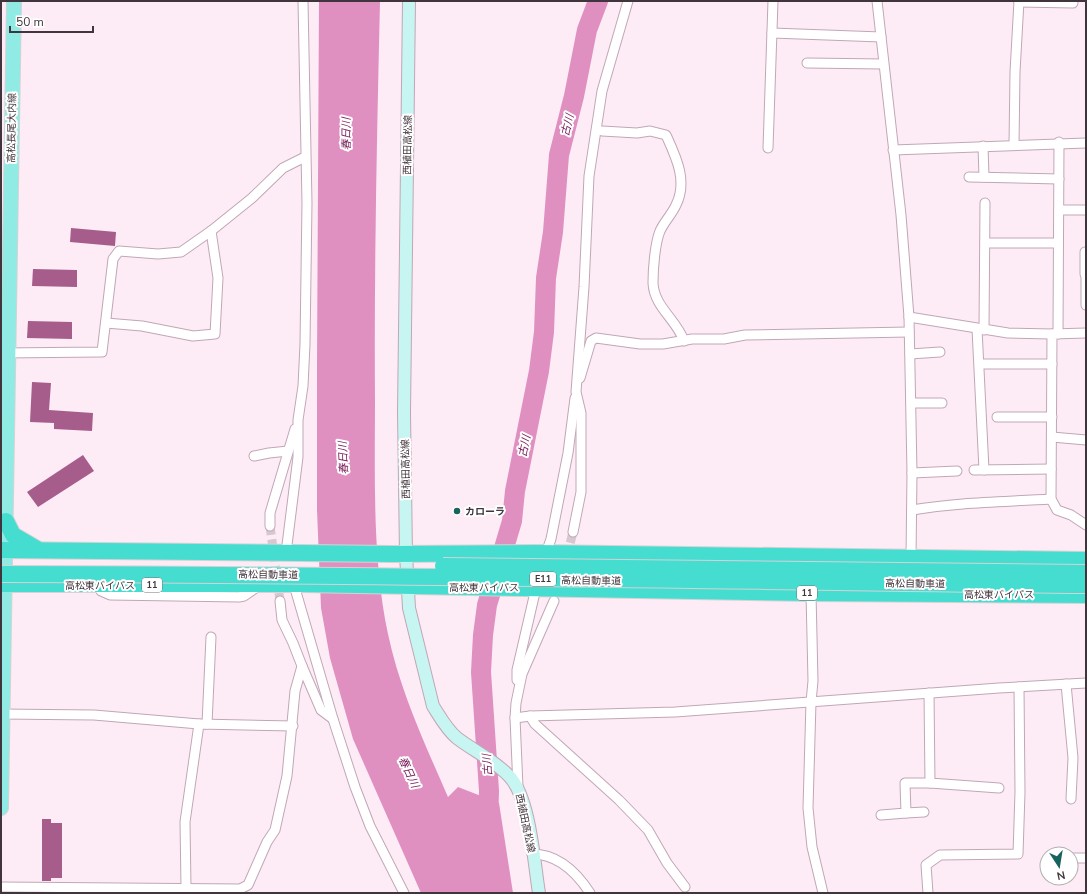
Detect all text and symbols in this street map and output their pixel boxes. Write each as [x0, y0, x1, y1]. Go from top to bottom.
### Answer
scale bar [10, 8, 93, 34]
text: 50 m [16, 14, 44, 30]
street label: 高松長尾大内線 [4, 93, 20, 163]
water label: 古川 [558, 112, 578, 138]
street label: 西植田高松線 [400, 115, 416, 175]
water label: 春日川 [339, 117, 354, 151]
water label: 古川 [515, 433, 534, 458]
street label: 西植田高松線 [398, 439, 414, 499]
water label: 春日川 [335, 440, 352, 475]
place label: カローラ [465, 505, 505, 519]
marker: カローラ [452, 506, 462, 516]
street label: 高松自動車道 [238, 567, 298, 583]
road number: E11 [530, 572, 556, 586]
street label: 高松自動車道 [561, 573, 621, 589]
street label: 高松自動車道 [885, 576, 945, 592]
road number: 11 [142, 578, 162, 592]
street label: 高松東バイパス [65, 579, 135, 593]
street label: 高松東バイパス [449, 581, 519, 595]
road number: 11 [797, 586, 817, 600]
street label: 高松東バイパス [964, 588, 1034, 602]
water label: 古川 [479, 752, 496, 776]
water label: 春日川 [395, 754, 423, 791]
street label: 西植田高松線 [512, 792, 538, 854]
north arrow [1039, 846, 1079, 886]
text: N [1055, 867, 1067, 883]

